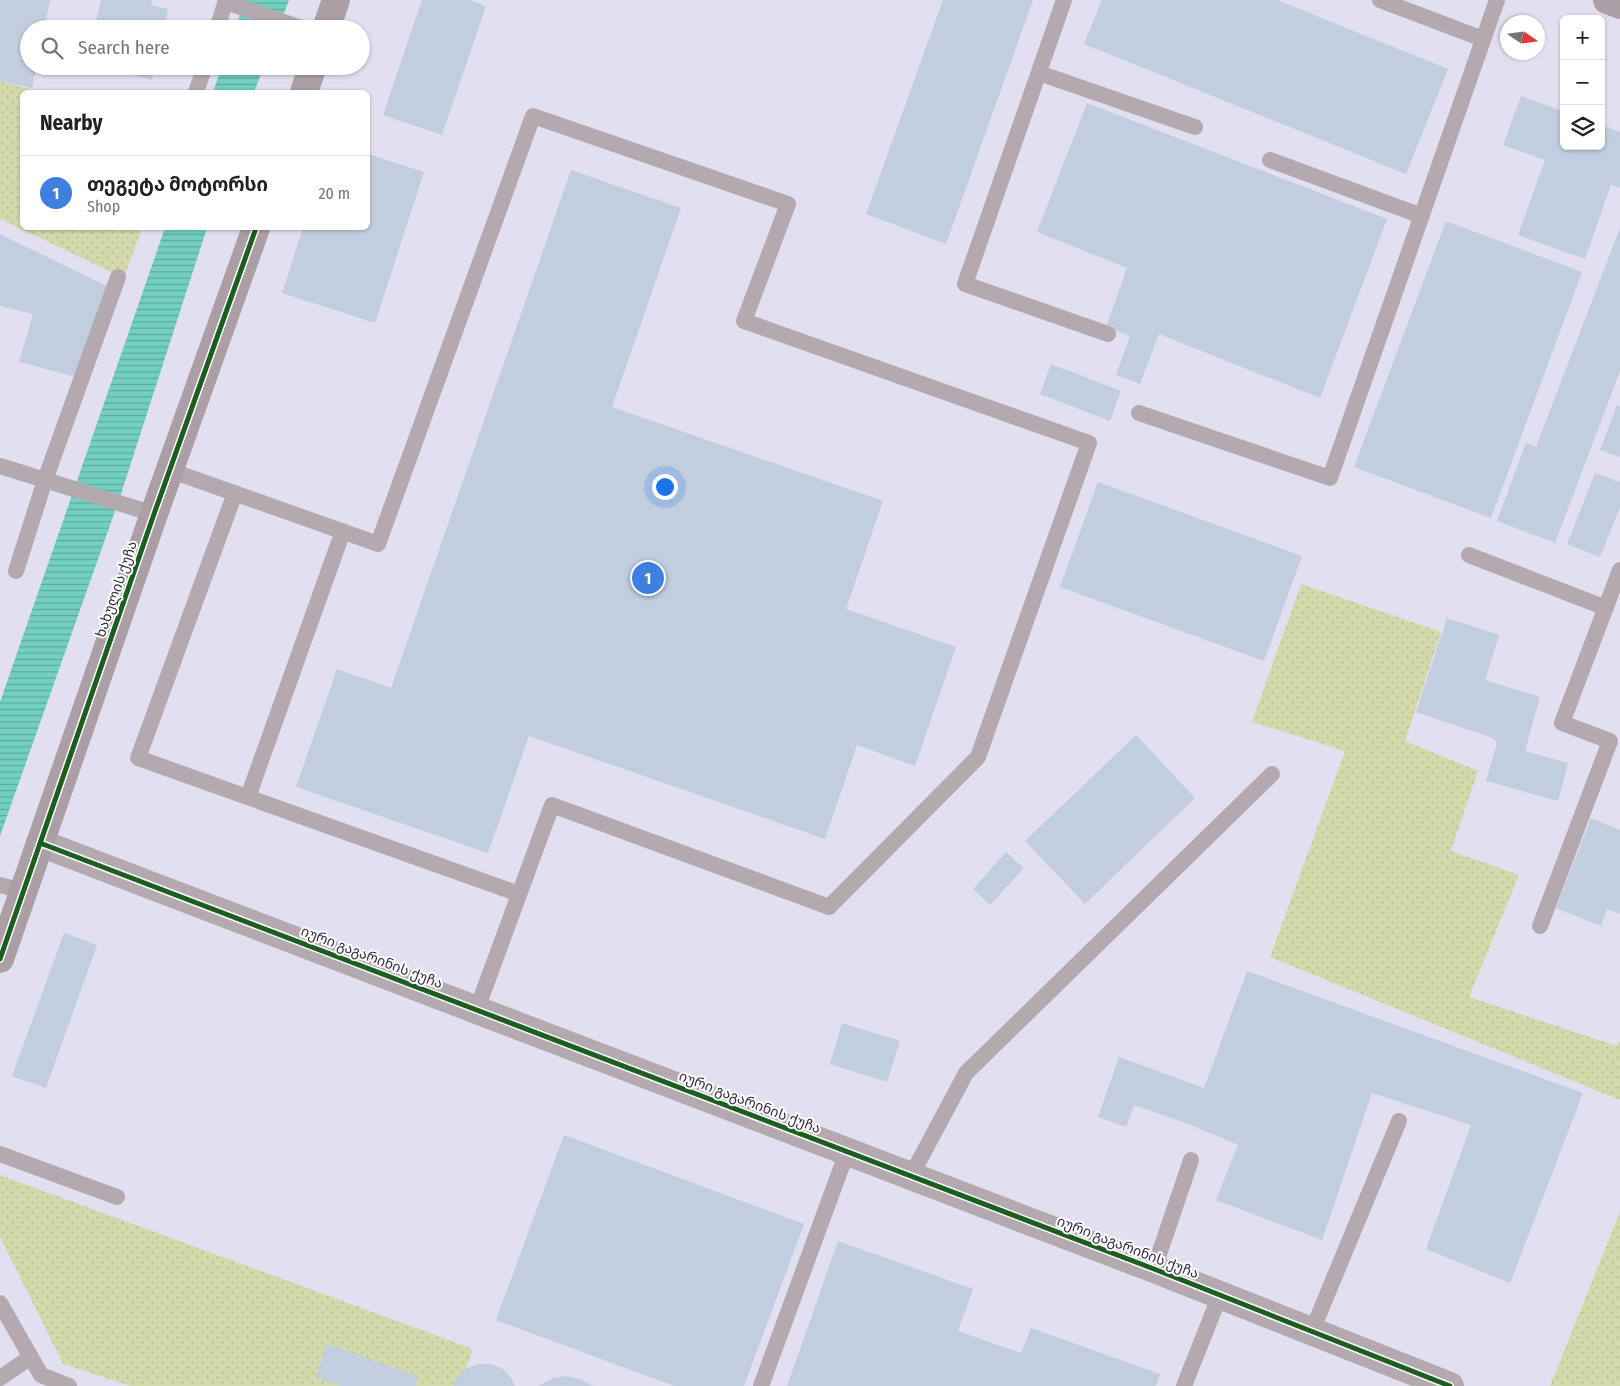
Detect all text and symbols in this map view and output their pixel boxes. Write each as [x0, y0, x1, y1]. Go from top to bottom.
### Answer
north arrow [1500, 15, 1545, 60]
map controls [1560, 15, 1605, 150]
button: + [1560, 15, 1605, 60]
search box [20, 20, 370, 75]
icon: search [38, 34, 66, 62]
text: Search here [78, 36, 170, 59]
button: − [1560, 60, 1605, 105]
button: layers [1560, 105, 1605, 150]
text: Nearby [40, 110, 102, 136]
text: თეგეტა მოტორსი [87, 173, 268, 196]
text: 1 [53, 184, 59, 203]
text: 20 m [319, 184, 350, 203]
text: Shop [87, 197, 120, 216]
your location [652, 474, 678, 500]
street label: ხახულის ქუჩა [92, 539, 141, 640]
pin: 1 [632, 559, 664, 597]
street label: იური გაგარინის ქუჩა [299, 923, 445, 992]
street label: იური გაგარინის ქუჩა [677, 1068, 823, 1137]
street label: იური გაგარინის ქუჩა [1055, 1213, 1201, 1282]

